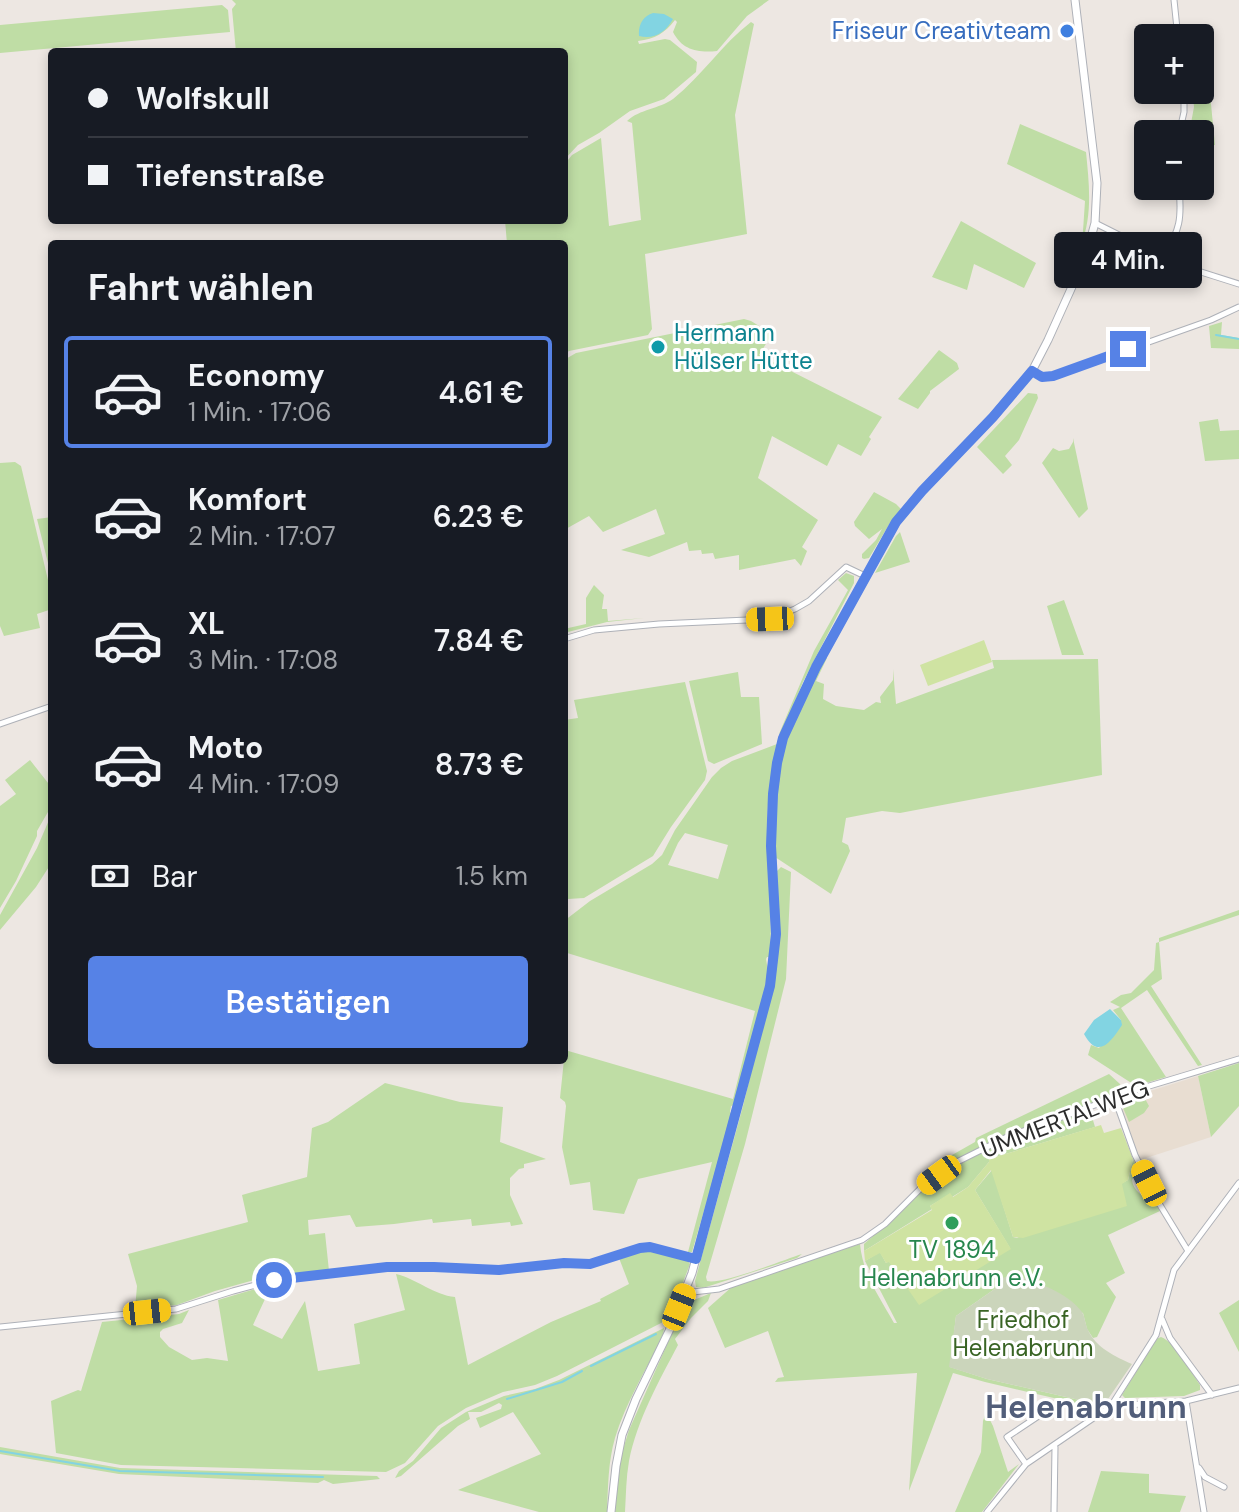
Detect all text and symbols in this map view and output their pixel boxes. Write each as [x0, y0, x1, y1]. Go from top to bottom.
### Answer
place label: Friseur Creativteam [832, 15, 1051, 46]
marker: Friseur Creativteam [1058, 22, 1076, 40]
map controls [1134, 24, 1214, 200]
button: + [1134, 24, 1214, 104]
text: Wolfskull [136, 79, 270, 118]
button: − [1134, 120, 1214, 200]
text: Tiefenstraße [136, 156, 325, 195]
callout: 4 Min. [1054, 233, 1202, 289]
text: 4 Min. [1091, 243, 1165, 277]
text: Fahrt wählen [88, 264, 314, 311]
place label: Hermann Hülser Hütte [674, 317, 813, 376]
route end [1110, 331, 1146, 367]
marker: Hermann Hülser Hütte [649, 338, 667, 356]
icon: car [92, 356, 164, 428]
text: Economy [188, 356, 325, 395]
text: 4.61 € [438, 373, 524, 412]
text: 1 Min. · 17:06 [188, 395, 332, 429]
icon: car [92, 480, 164, 552]
text: Komfort [188, 480, 307, 519]
text: 6.23 € [433, 497, 524, 536]
text: 2 Min. · 17:07 [188, 519, 336, 553]
icon: car [92, 604, 164, 676]
text: XL [188, 604, 225, 643]
car [746, 606, 794, 632]
text: 7.84 € [434, 621, 524, 660]
text: 3 Min. · 17:08 [188, 643, 338, 677]
icon: car [92, 728, 164, 800]
text: Moto [188, 728, 263, 767]
text: 8.73 € [435, 745, 524, 784]
text: 4 Min. · 17:09 [188, 767, 339, 801]
icon: cash [88, 854, 132, 898]
text: Bar [152, 857, 198, 896]
text: 1.5 km [456, 859, 528, 893]
button: Bestätigen [88, 956, 528, 1048]
street label: UMMERTALWEG [976, 1072, 1153, 1165]
car [913, 1151, 965, 1199]
car [1128, 1156, 1170, 1210]
marker: TV 1894 Helenabrunn e.V. [943, 1214, 961, 1232]
place label: TV 1894 Helenabrunn e.V. [861, 1234, 1043, 1293]
route start [256, 1262, 292, 1298]
car [659, 1280, 699, 1334]
car [122, 1298, 172, 1326]
park label: Friedhof Helenabrunn [953, 1304, 1094, 1363]
district label: Helenabrunn [985, 1386, 1187, 1428]

